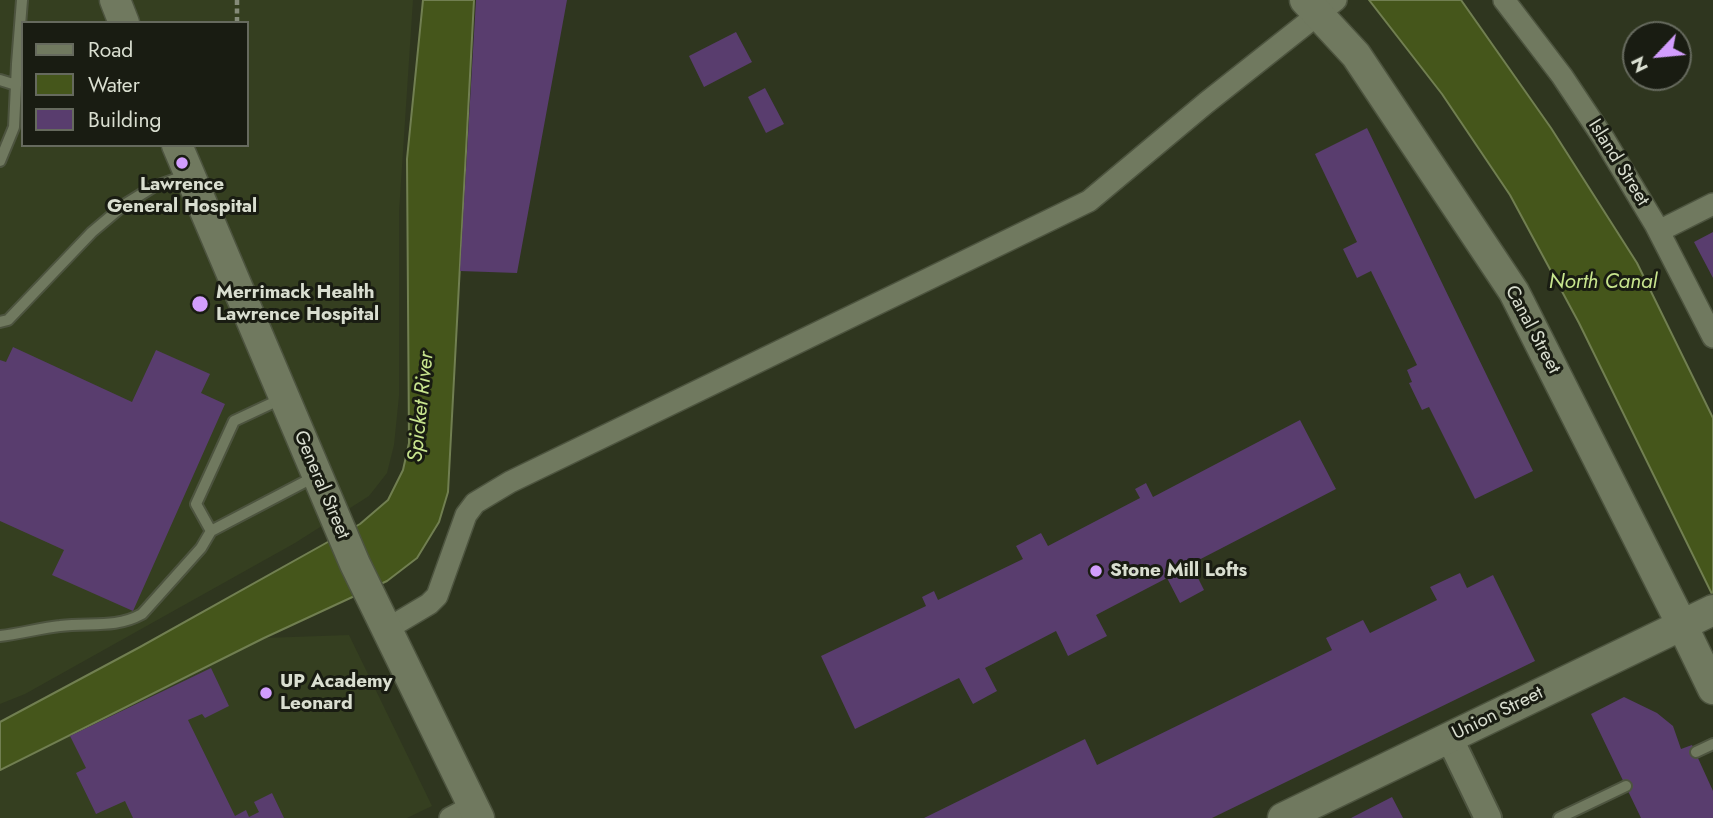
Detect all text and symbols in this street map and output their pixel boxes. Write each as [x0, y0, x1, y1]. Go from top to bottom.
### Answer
legend [21, 21, 248, 147]
north arrow [1622, 21, 1692, 91]
text: Road [88, 35, 133, 65]
text: N [1624, 52, 1655, 77]
text: Water [88, 70, 140, 100]
text: Building [88, 105, 161, 135]
street label: Island Street [1582, 116, 1654, 210]
marker: Lawrence General Hospital [174, 155, 190, 171]
place label: Lawrence General Hospital [107, 174, 257, 218]
water label: North Canal [1549, 270, 1657, 296]
place label: Merrimack Health Lawrence Hospital [216, 282, 379, 326]
street label: Canal Street [1499, 282, 1565, 378]
marker: Merrimack Health Lawrence Hospital [190, 294, 210, 314]
water label: Spicket River [404, 350, 440, 464]
street label: General Street [288, 427, 354, 543]
place label: Stone Mill Lofts [1110, 560, 1247, 582]
marker: Stone Mill Lofts [1088, 563, 1104, 579]
place label: UP Academy Leonard [280, 671, 392, 715]
street label: Union Street [1449, 682, 1547, 746]
marker: UP Academy Leonard [258, 685, 274, 701]

